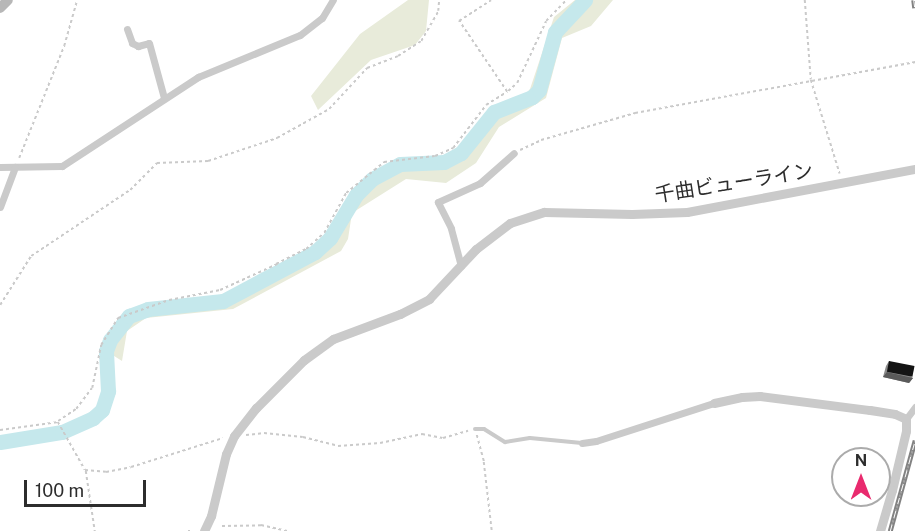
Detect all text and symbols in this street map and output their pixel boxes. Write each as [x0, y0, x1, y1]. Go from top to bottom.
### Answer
street label: 千曲ビューライン [653, 159, 815, 207]
north arrow [831, 447, 891, 507]
text: N [855, 451, 867, 470]
scale bar [27, 468, 148, 506]
text: 100 m [35, 480, 84, 501]

